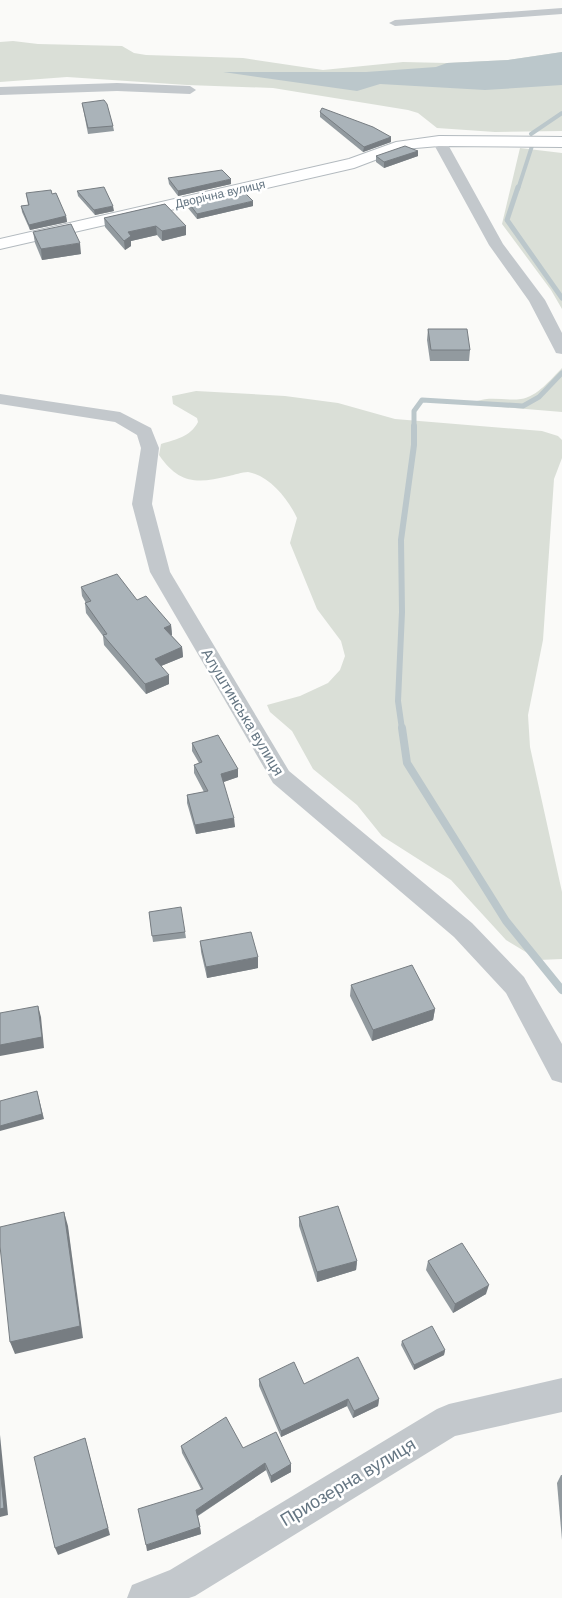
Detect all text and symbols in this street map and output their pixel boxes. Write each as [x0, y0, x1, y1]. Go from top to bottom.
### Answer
street label: Дворічна вулиця [174, 177, 266, 211]
street label: Алуштинська вулиця [198, 645, 288, 779]
street label: Приозерна вулиця [277, 1434, 419, 1530]

